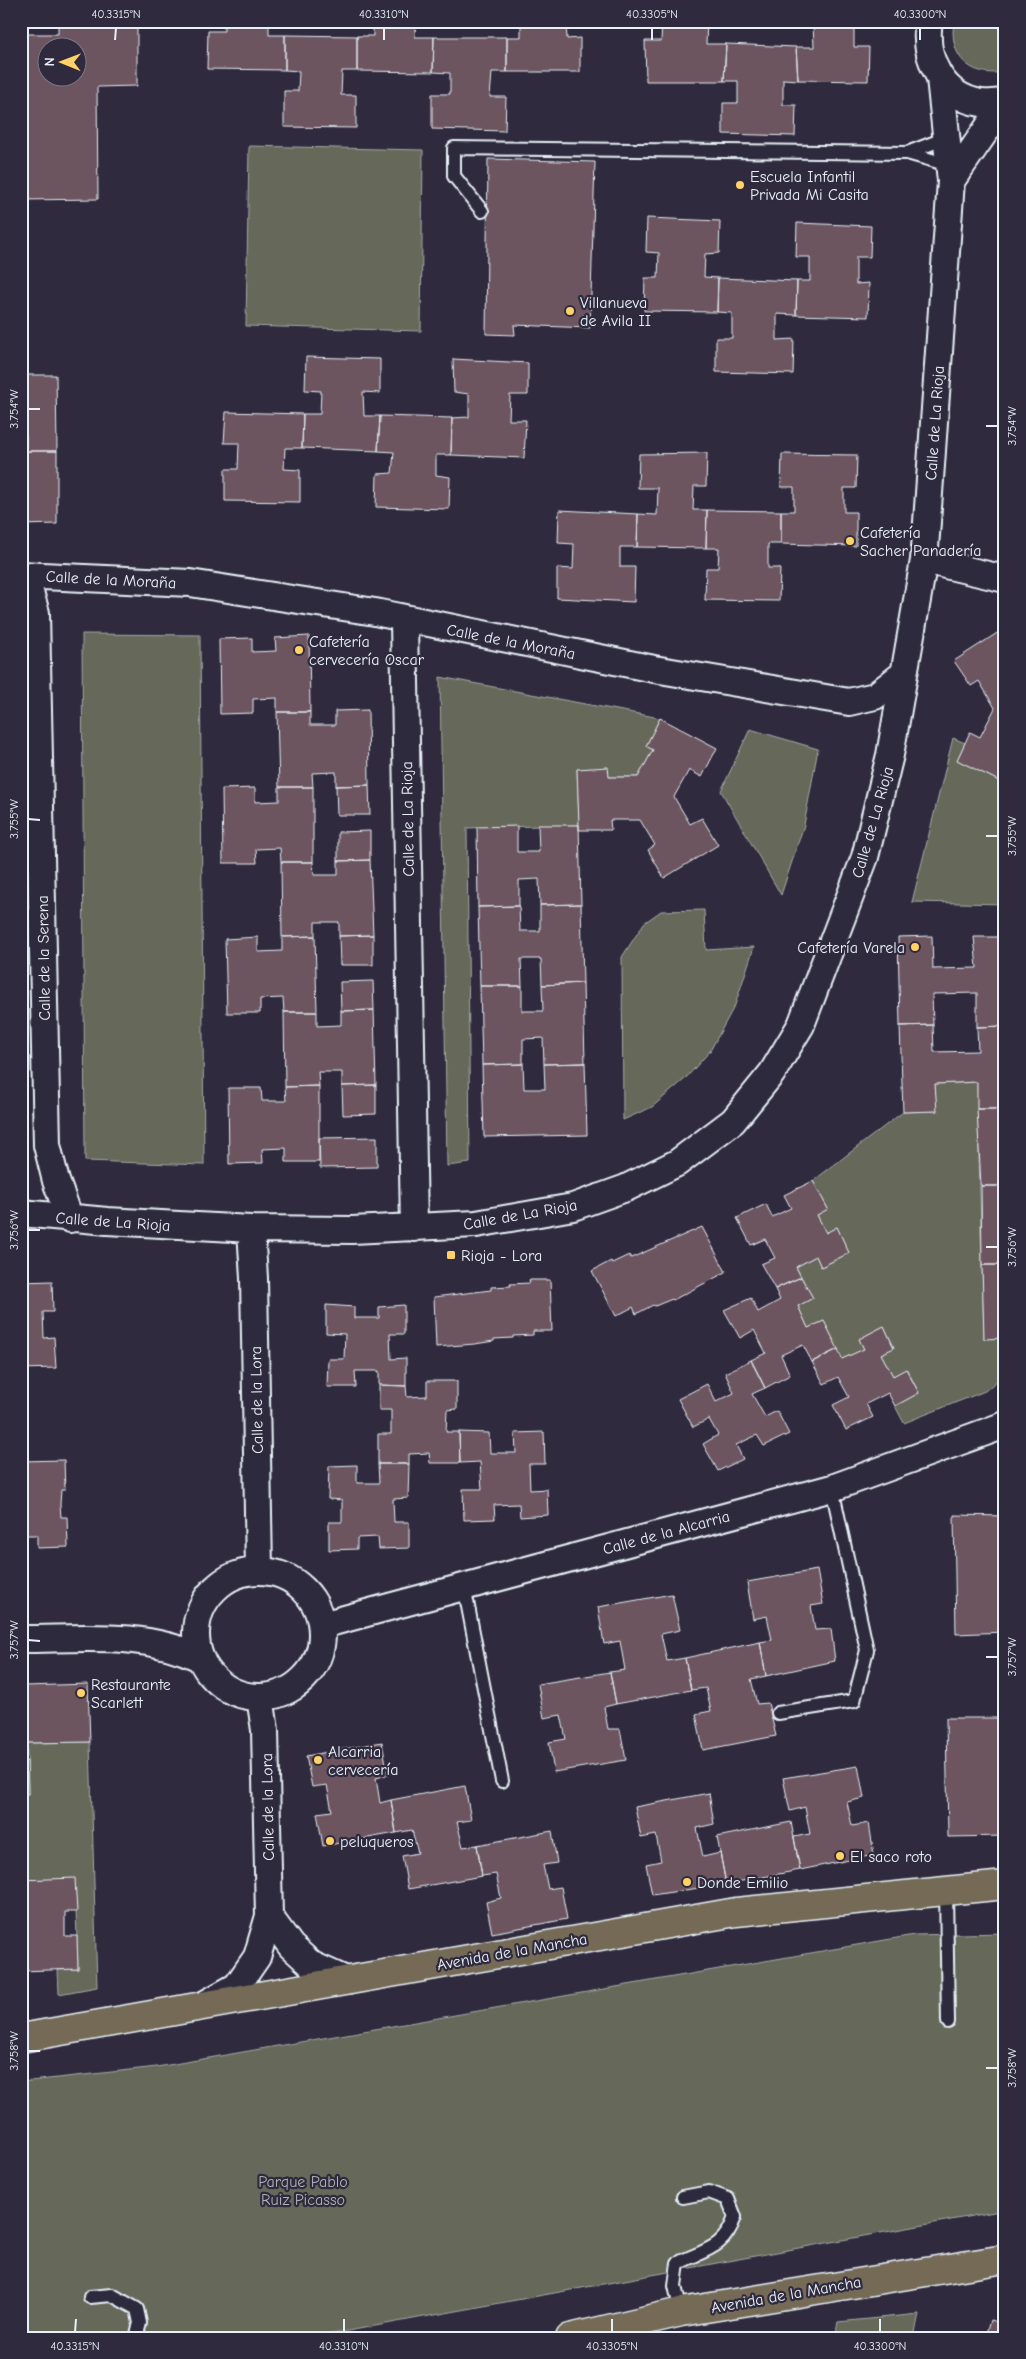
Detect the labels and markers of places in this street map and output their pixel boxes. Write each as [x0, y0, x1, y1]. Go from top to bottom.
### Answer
place label: Escuela Infantil Privada Mi Casita [750, 168, 869, 204]
marker: Escuela Infantil Privada Mi Casita [734, 179, 746, 191]
place label: Villanueva de Avila II [580, 294, 651, 330]
marker: Villanueva de Avila II [564, 305, 576, 317]
place label: Cafetería Sacher Panadería [860, 524, 982, 560]
marker: Cafetería Sacher Panadería [844, 535, 856, 547]
place label: Cafetería cervecería Oscar [309, 633, 425, 669]
marker: Cafetería cervecería Oscar [293, 644, 305, 656]
place label: Cafetería Varela [797, 939, 905, 957]
marker: Cafetería Varela [909, 941, 921, 953]
place label: Rioja - Lora [461, 1247, 542, 1265]
marker: Rioja - Lora [445, 1249, 457, 1261]
place label: Restaurante Scarlett [91, 1676, 171, 1712]
marker: Restaurante Scarlett [75, 1687, 87, 1699]
place label: Alcarria cervecería [328, 1743, 398, 1779]
marker: Alcarria cervecería [312, 1754, 324, 1766]
place label: peluqueros [340, 1833, 414, 1851]
marker: peluqueros [324, 1835, 336, 1847]
place label: El saco roto [850, 1848, 932, 1866]
marker: El saco roto [834, 1850, 846, 1862]
place label: Donde Emilio [697, 1874, 788, 1892]
marker: Donde Emilio [681, 1876, 693, 1888]

